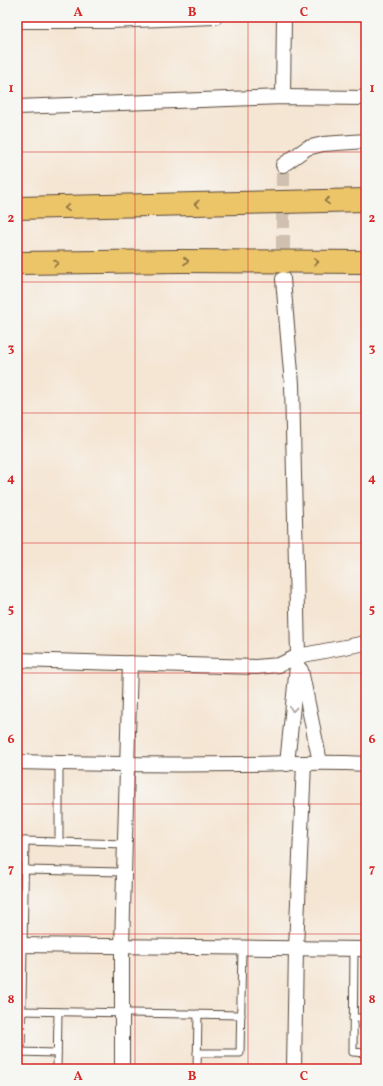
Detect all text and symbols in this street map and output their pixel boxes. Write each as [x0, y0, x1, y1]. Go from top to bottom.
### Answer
text: A [73, 4, 83, 22]
text: B [188, 4, 197, 22]
text: C [300, 4, 308, 22]
text: 1 [8, 80, 14, 98]
text: 1 [369, 80, 375, 98]
one-way arrow [324, 197, 330, 205]
one-way arrow [194, 200, 200, 208]
one-way arrow [64, 203, 70, 212]
text: 2 [8, 210, 15, 228]
text: 2 [369, 210, 376, 228]
one-way arrow [183, 257, 189, 265]
one-way arrow [313, 258, 319, 266]
one-way arrow [53, 259, 59, 267]
text: 3 [8, 340, 15, 358]
text: 3 [369, 340, 376, 358]
text: 4 [7, 470, 15, 488]
text: 4 [368, 470, 376, 488]
text: 5 [8, 601, 14, 619]
text: 5 [369, 601, 375, 619]
one-way arrow [288, 706, 297, 712]
text: 6 [7, 731, 15, 749]
text: 6 [368, 731, 376, 749]
text: 7 [8, 861, 14, 879]
text: 7 [369, 861, 375, 879]
text: 8 [7, 991, 15, 1009]
text: 8 [368, 991, 376, 1009]
text: A [73, 1068, 83, 1086]
text: B [188, 1068, 197, 1086]
text: C [300, 1068, 308, 1086]

